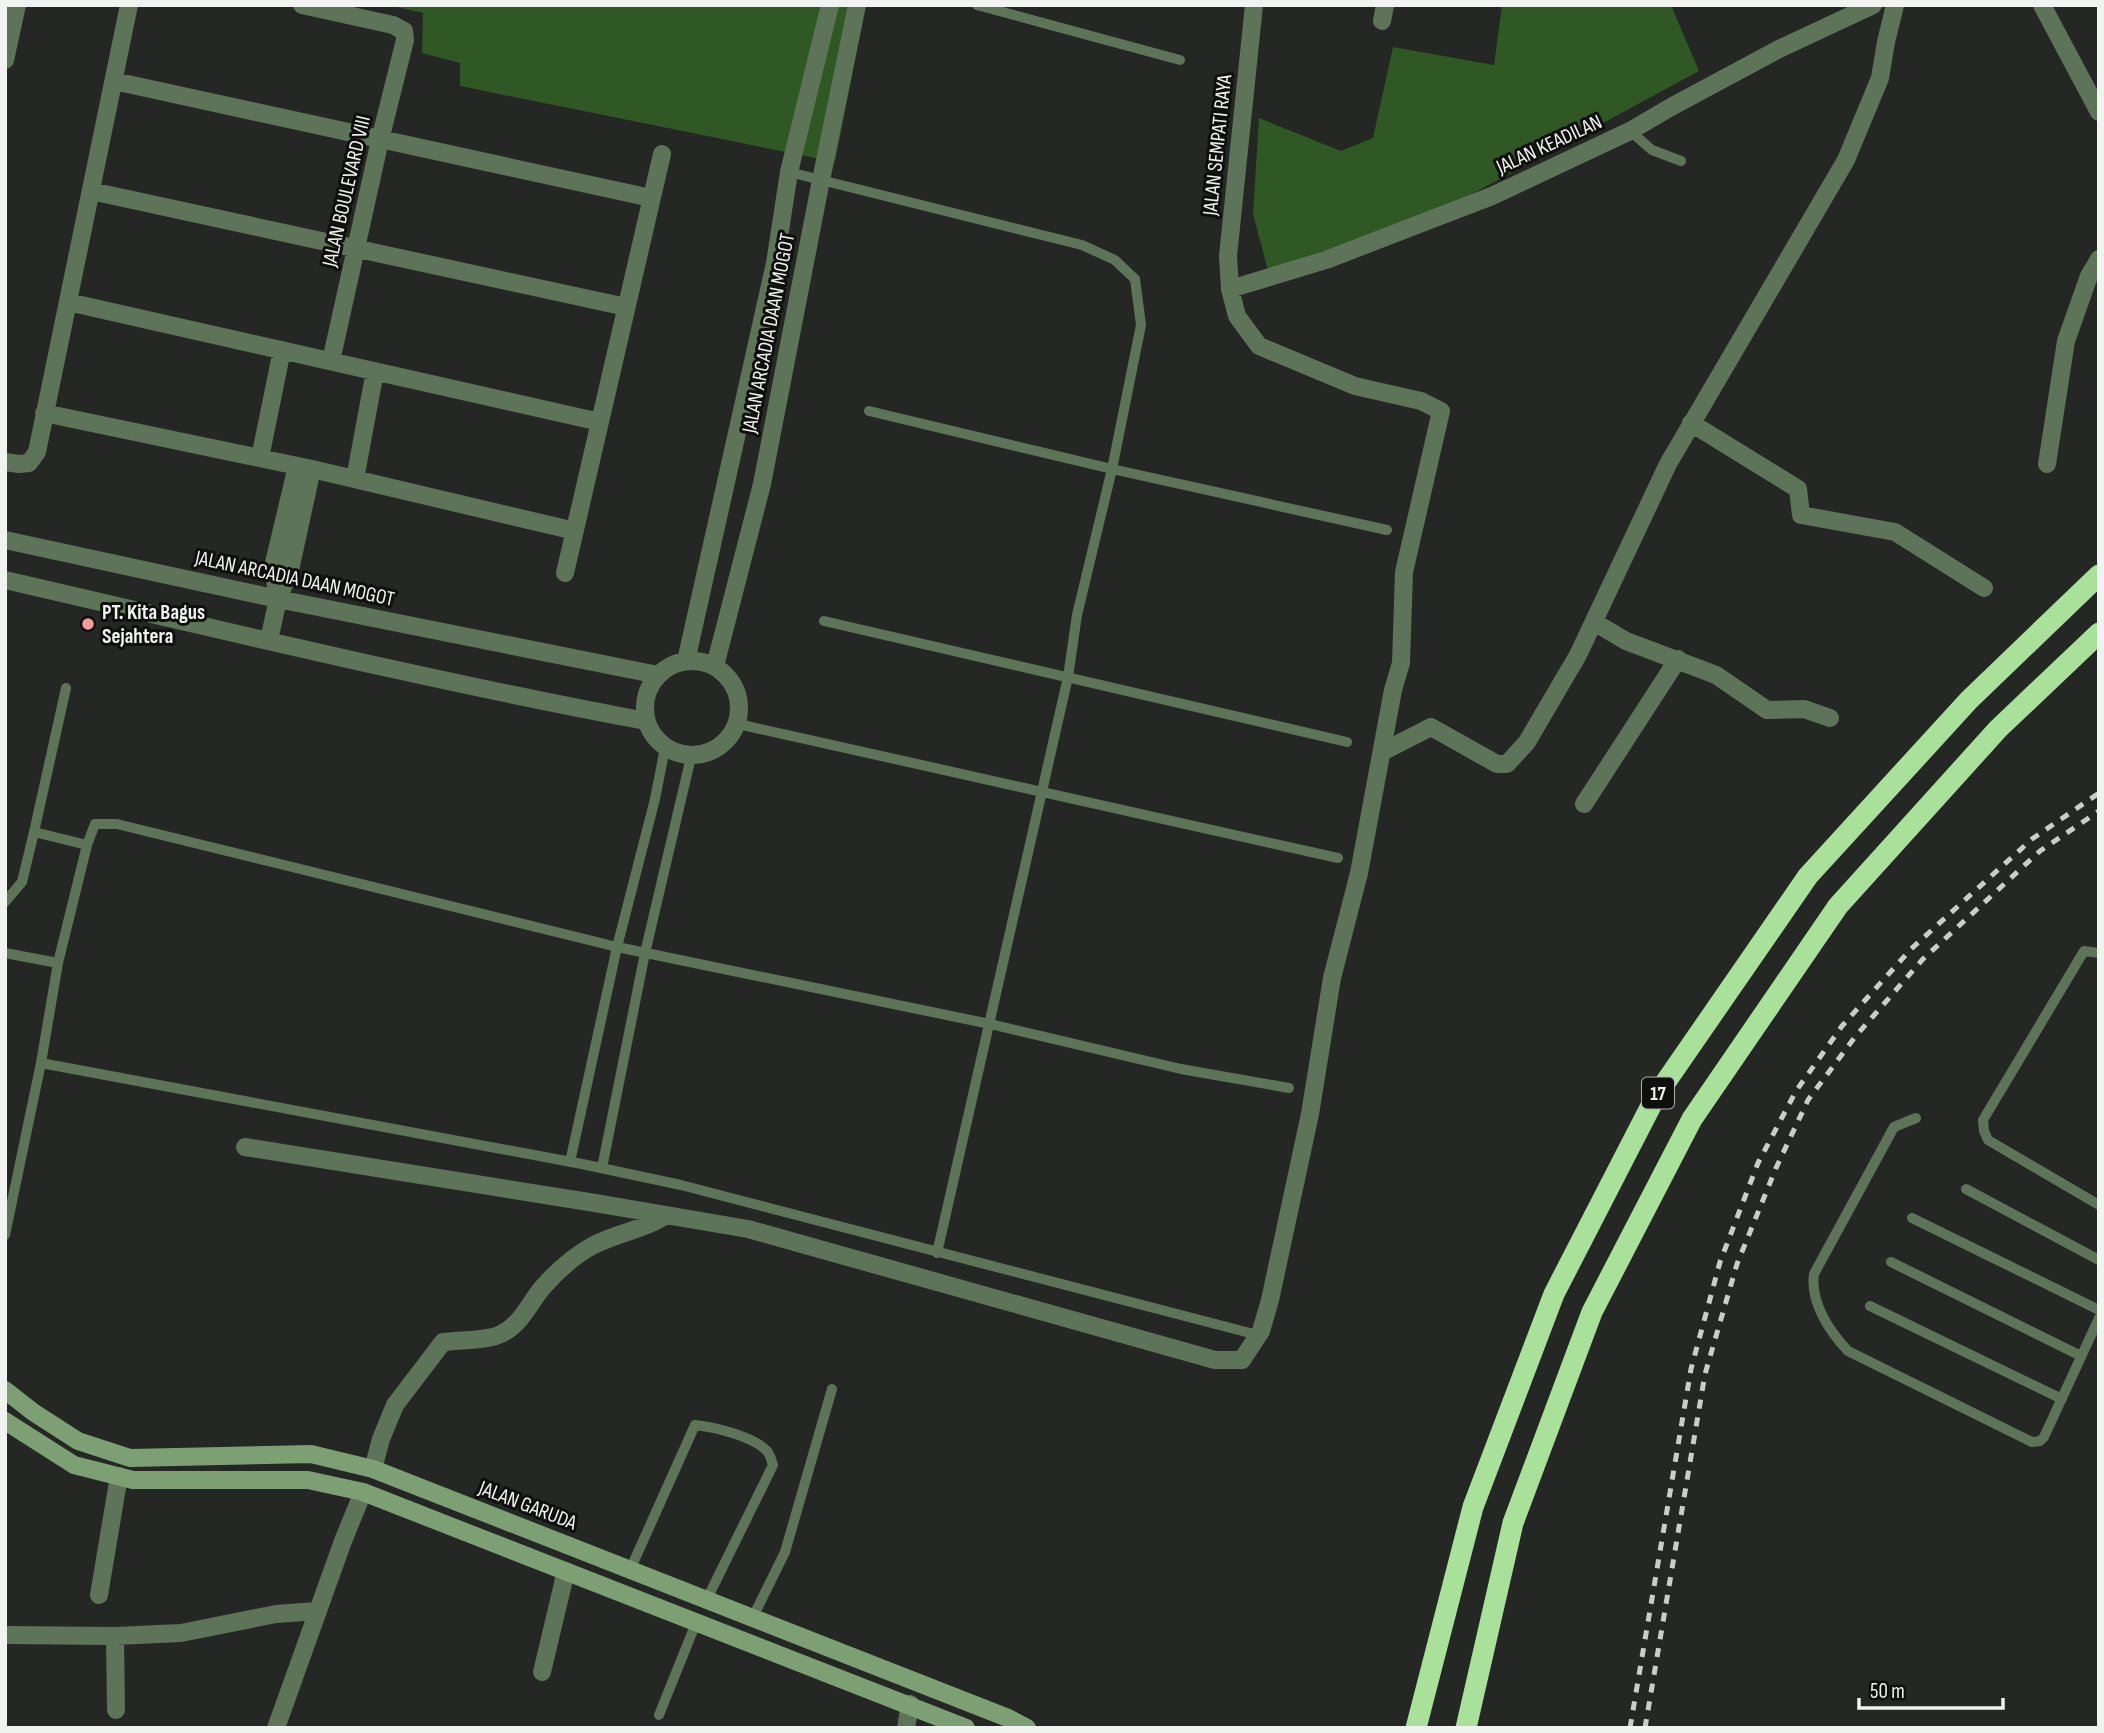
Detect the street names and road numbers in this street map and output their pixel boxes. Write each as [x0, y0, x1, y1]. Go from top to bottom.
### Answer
street label: JALAN SEMPATI RAYA [1198, 72, 1237, 218]
street label: JALAN KEADILAN [1492, 109, 1606, 180]
street label: JALAN BOULEVARD VIII [317, 113, 376, 270]
street label: JALAN ARCADIA DAAN MOGOT [737, 231, 800, 436]
street label: JALAN ARCADIA DAAN MOGOT [192, 545, 397, 612]
road number: 17 [1642, 1078, 1674, 1108]
street label: JALAN GARUDA [474, 1475, 581, 1536]

